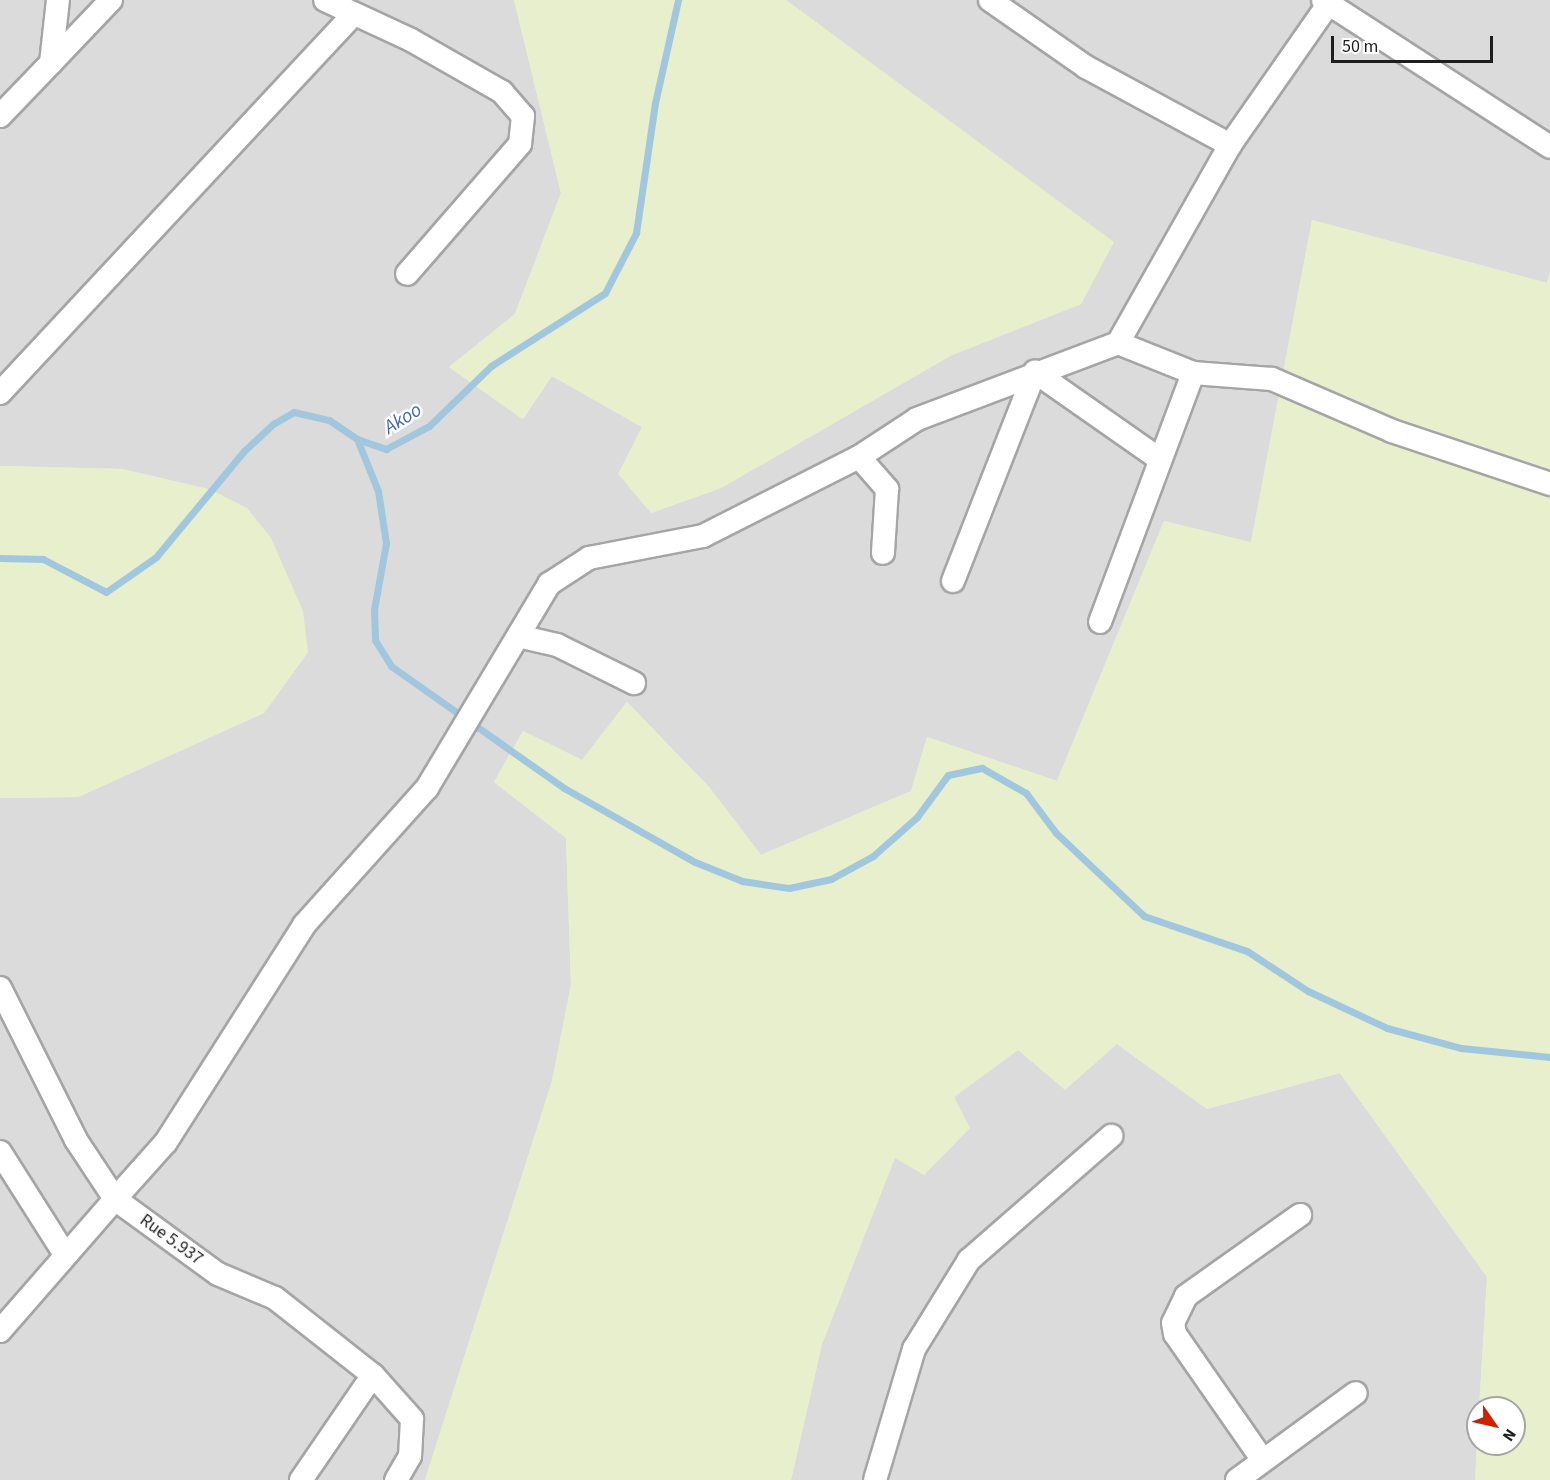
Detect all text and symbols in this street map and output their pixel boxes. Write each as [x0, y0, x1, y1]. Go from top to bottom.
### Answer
scale bar [1334, 24, 1496, 62]
text: 50 m [1342, 34, 1378, 59]
water label: Akoo [380, 398, 426, 440]
street label: Rue 5.937 [135, 1210, 207, 1270]
north arrow [1466, 1396, 1526, 1456]
text: N [1497, 1424, 1521, 1446]

